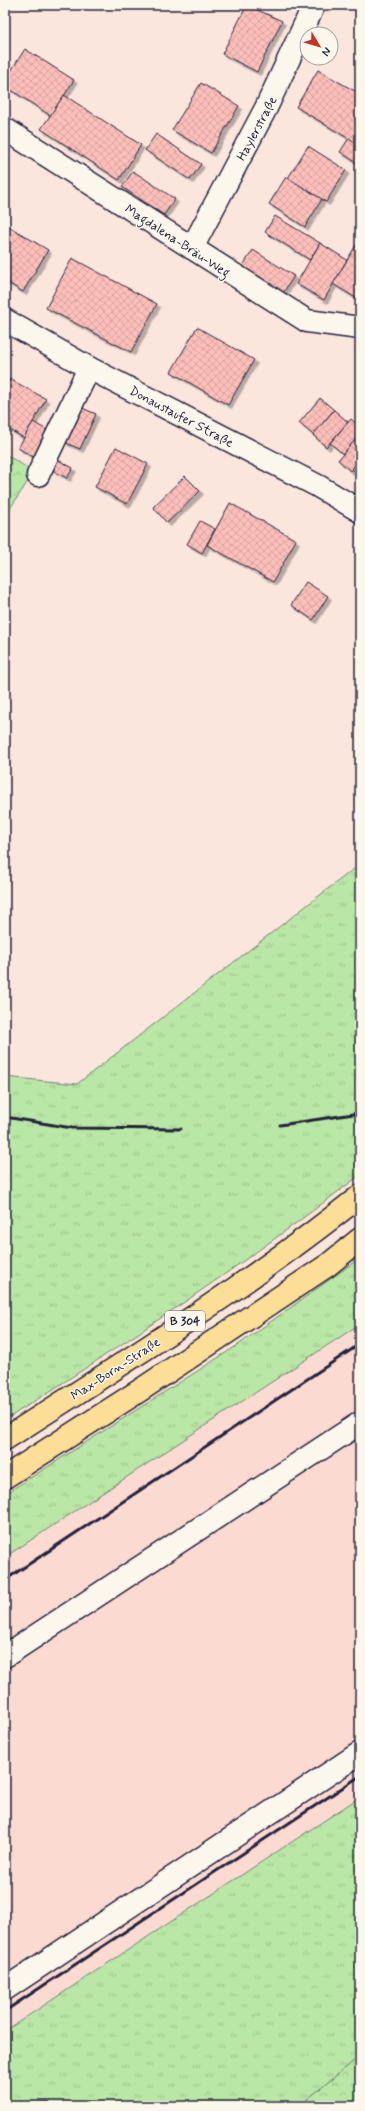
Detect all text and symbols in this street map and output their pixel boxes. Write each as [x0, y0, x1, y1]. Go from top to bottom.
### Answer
north arrow [299, 26, 339, 66]
text: N [318, 44, 334, 59]
street label: Haylerstraße [233, 93, 281, 164]
street label: Magdalena-Bräu-Weg [120, 201, 233, 283]
street label: Donaustaufer Straße [126, 383, 236, 452]
road number: B 304 [165, 1311, 205, 1331]
street label: Max-Born-Straße [68, 1334, 164, 1405]

